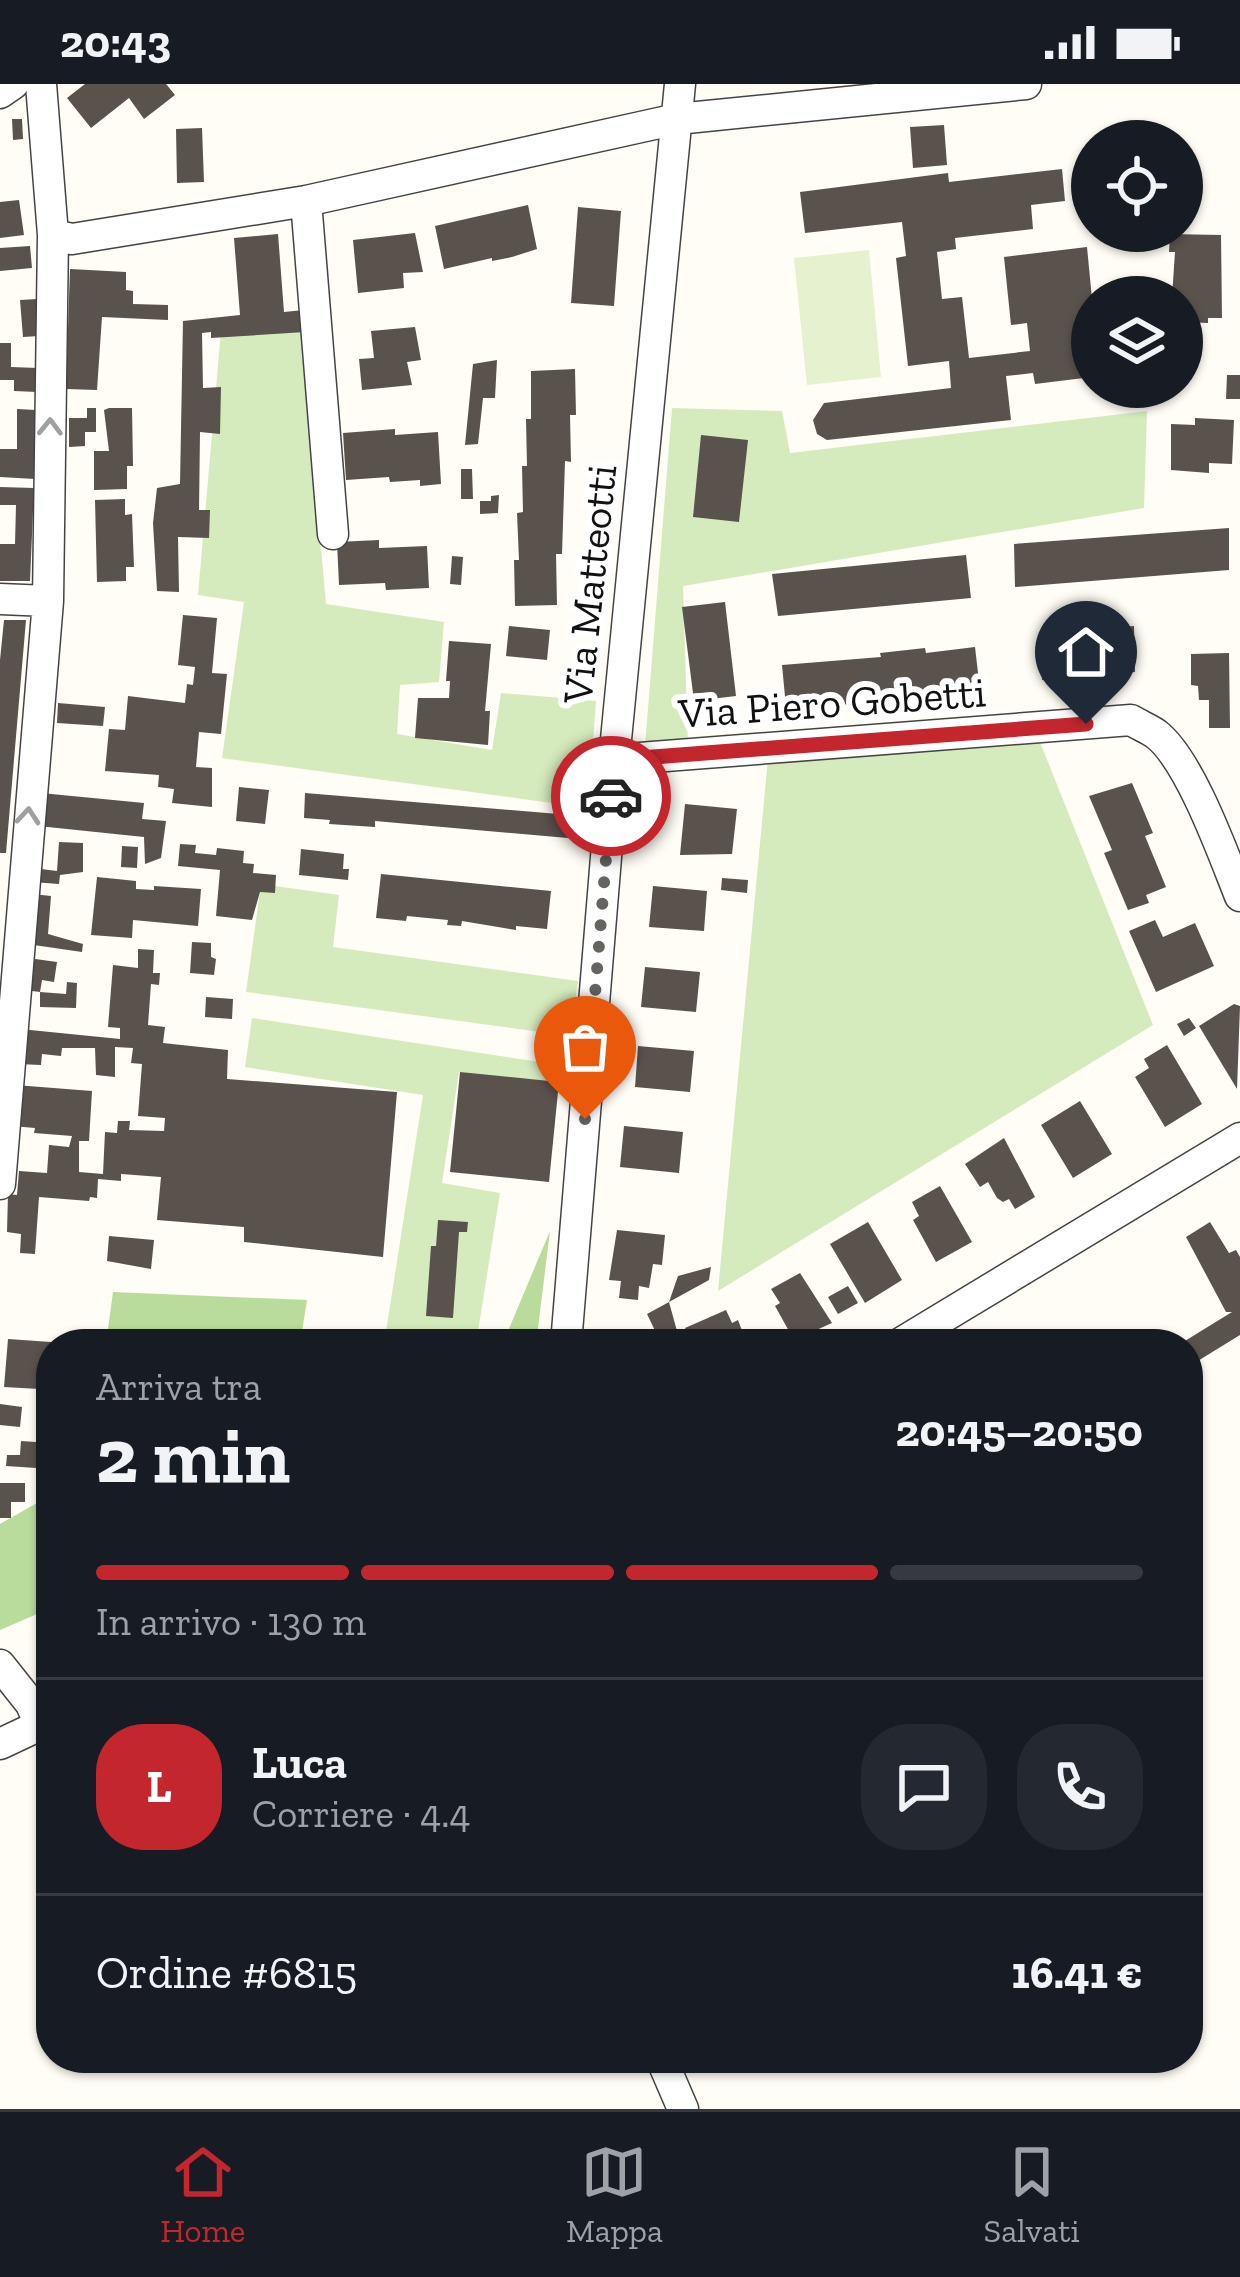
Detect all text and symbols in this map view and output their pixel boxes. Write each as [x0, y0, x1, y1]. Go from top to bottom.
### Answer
text: 20:43 [60, 15, 171, 69]
map controls [1071, 120, 1203, 408]
button: locate [1071, 120, 1203, 252]
button: layers [1071, 276, 1203, 408]
one-way arrow [37, 417, 63, 435]
street label: Via Matteotti [551, 462, 627, 707]
pin [1035, 601, 1137, 724]
icon: home [1053, 619, 1119, 685]
street label: Via Piero Gobetti [676, 666, 987, 739]
courier [551, 736, 671, 856]
icon: car [578, 763, 644, 829]
one-way arrow [15, 806, 40, 825]
pin [534, 996, 636, 1119]
icon: bag [552, 1014, 618, 1080]
text: Arriva tra [96, 1363, 262, 1410]
text: 20:45–20:50 [895, 1404, 1143, 1458]
text: 2 min [96, 1408, 290, 1502]
text: In arrivo · 130 m [96, 1598, 366, 1645]
button: chat [861, 1724, 987, 1850]
button: phone [1017, 1724, 1143, 1850]
text: Luca [252, 1736, 347, 1790]
text: L [146, 1760, 172, 1814]
text: Corriere · 4.4 [252, 1790, 470, 1837]
text: Ordine #6815 [96, 1946, 357, 2000]
text: 16.41 € [1012, 1946, 1143, 2000]
tab: Home [160, 2139, 245, 2250]
tab: Mappa [566, 2139, 663, 2250]
tab: Salvati [984, 2139, 1080, 2250]

